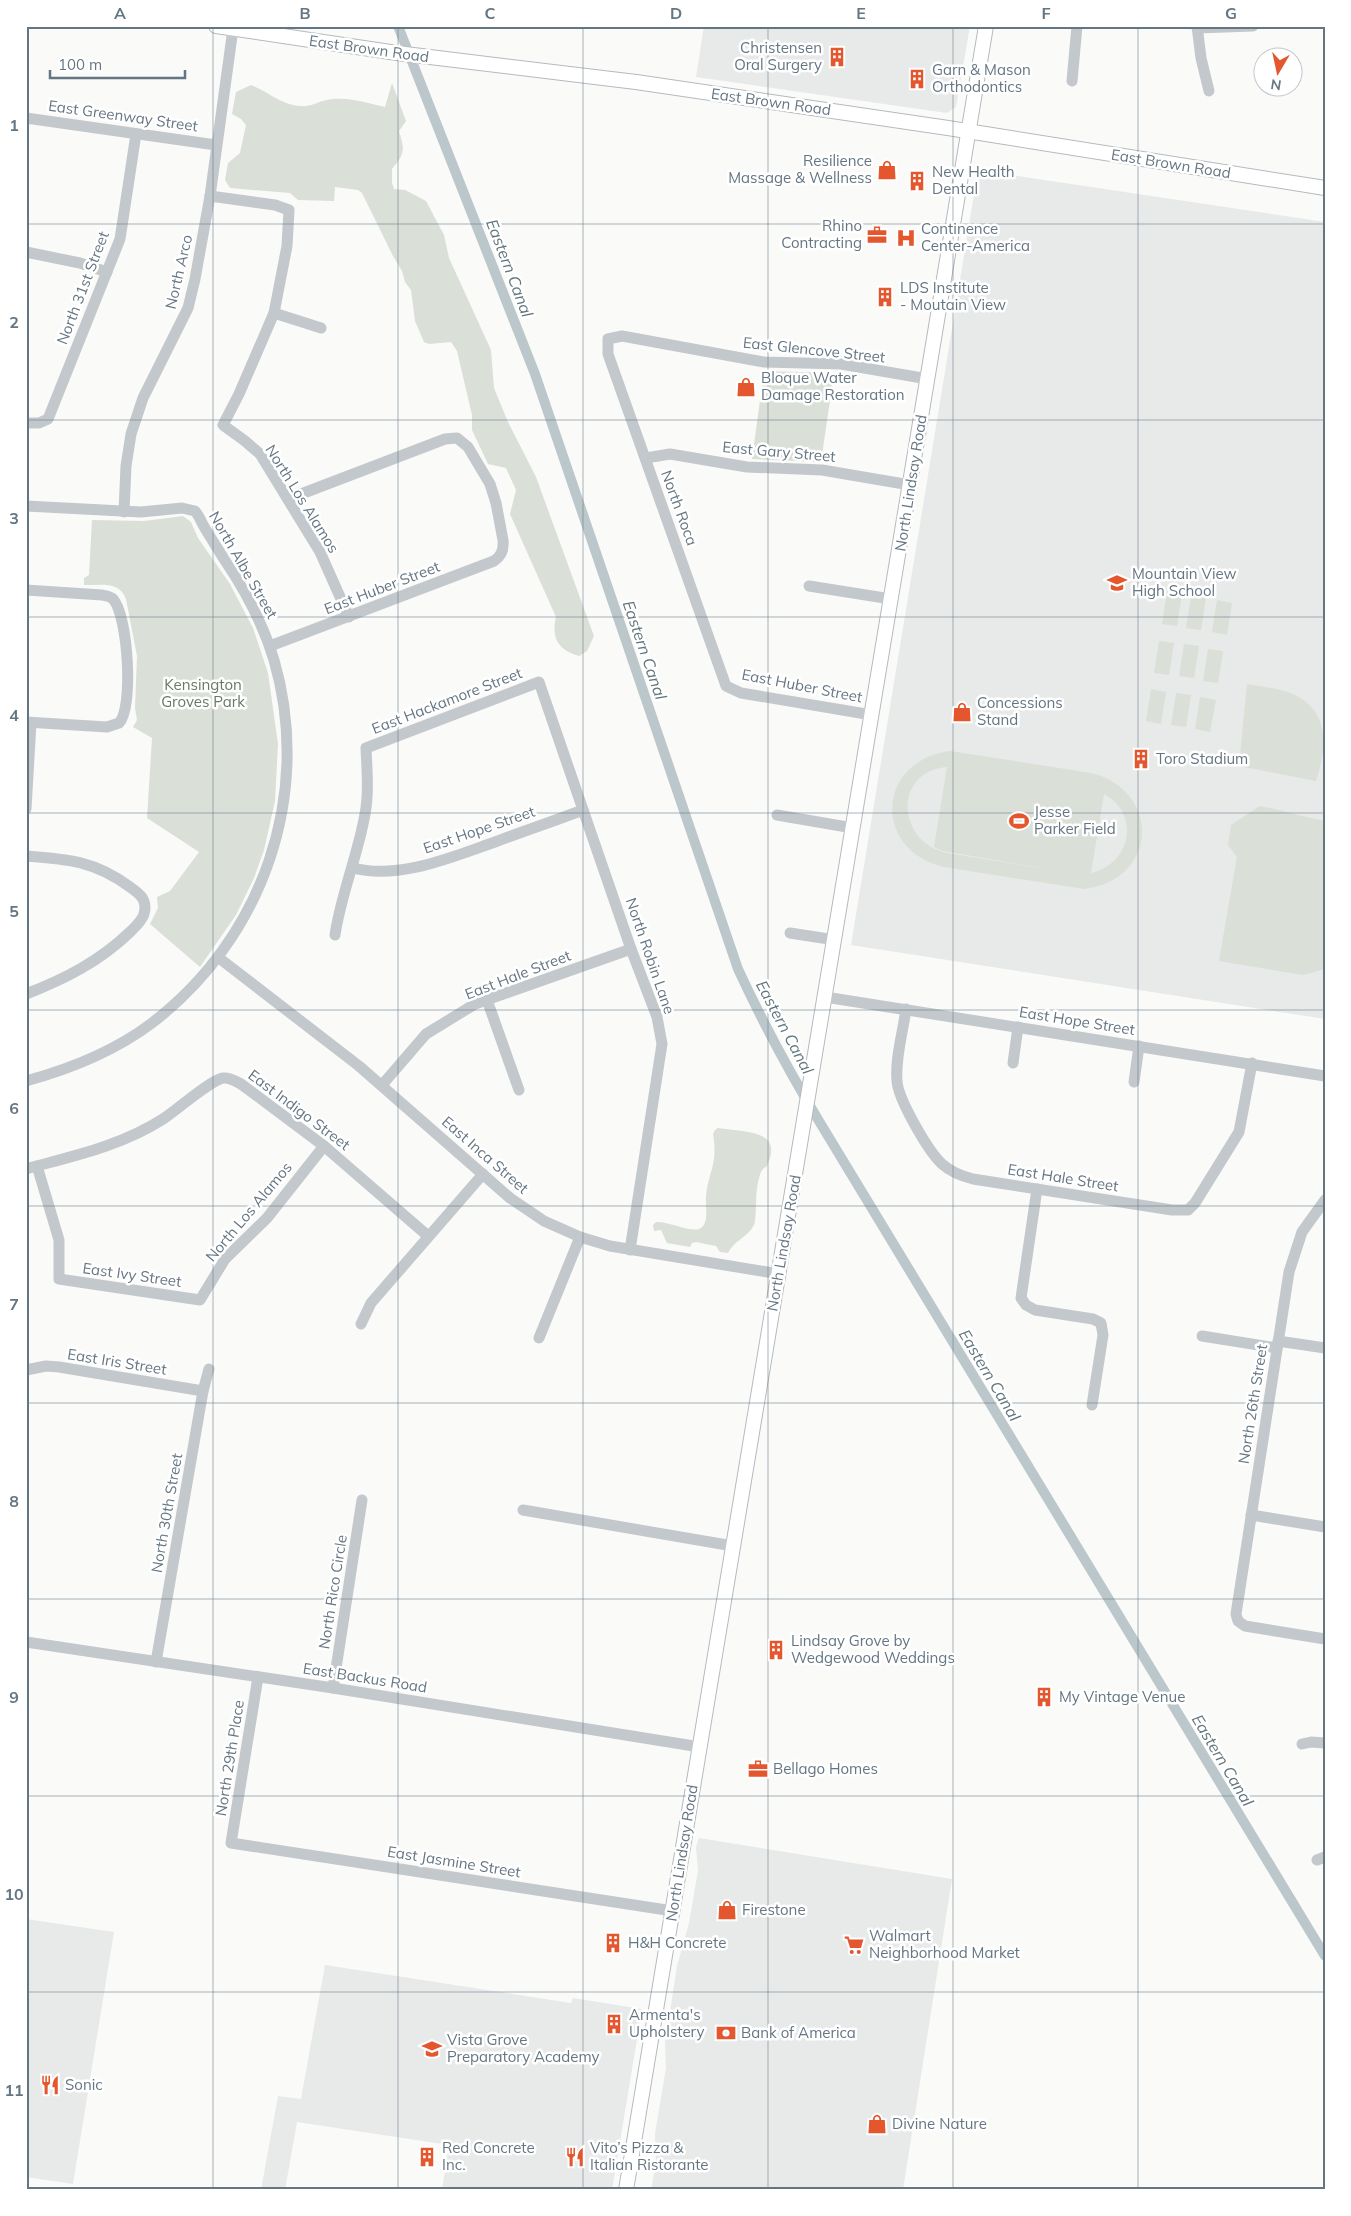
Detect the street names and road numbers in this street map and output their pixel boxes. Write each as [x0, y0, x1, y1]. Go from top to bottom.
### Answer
street label: East Brown Road [308, 31, 430, 66]
street label: East Brown Road [710, 84, 832, 119]
street label: East Greenway Street [47, 96, 199, 135]
street label: East Brown Road [1110, 145, 1232, 182]
street label: North 31st Street [52, 229, 113, 347]
street label: North Arco [161, 233, 196, 311]
street label: East Glencove Street [742, 333, 886, 366]
street label: North Lindsay Road [890, 413, 931, 553]
street label: East Gary Street [722, 437, 836, 466]
street label: North Los Alamos [261, 441, 343, 557]
street label: North Roca [657, 468, 702, 548]
street label: North Albe Street [205, 508, 282, 622]
street label: East Huber Street [321, 557, 442, 618]
street label: East Hackamore Street [369, 663, 525, 738]
street label: East Huber Street [740, 665, 864, 707]
street label: East Hope Street [420, 802, 537, 858]
street label: North Robin Lane [622, 895, 679, 1016]
street label: East Hale Street [462, 946, 573, 1003]
street label: East Hope Street [1018, 1002, 1136, 1039]
street label: East Indigo Street [245, 1065, 354, 1154]
street label: East Inca Street [438, 1112, 533, 1197]
street label: North Los Alamos [201, 1158, 296, 1265]
street label: East Hale Street [1006, 1159, 1120, 1196]
street label: North Lindsay Road [762, 1173, 805, 1313]
street label: East Ivy Street [81, 1258, 183, 1291]
street label: North 26th Street [1234, 1343, 1271, 1465]
street label: East Iris Street [66, 1344, 168, 1379]
street label: North 30th Street [147, 1452, 186, 1574]
street label: North Rico Circle [314, 1533, 351, 1651]
street label: East Backus Road [302, 1658, 428, 1697]
street label: North 29th Place [211, 1699, 248, 1817]
street label: North Lindsay Road [661, 1783, 702, 1923]
street label: East Jasmine Street [386, 1842, 522, 1881]

